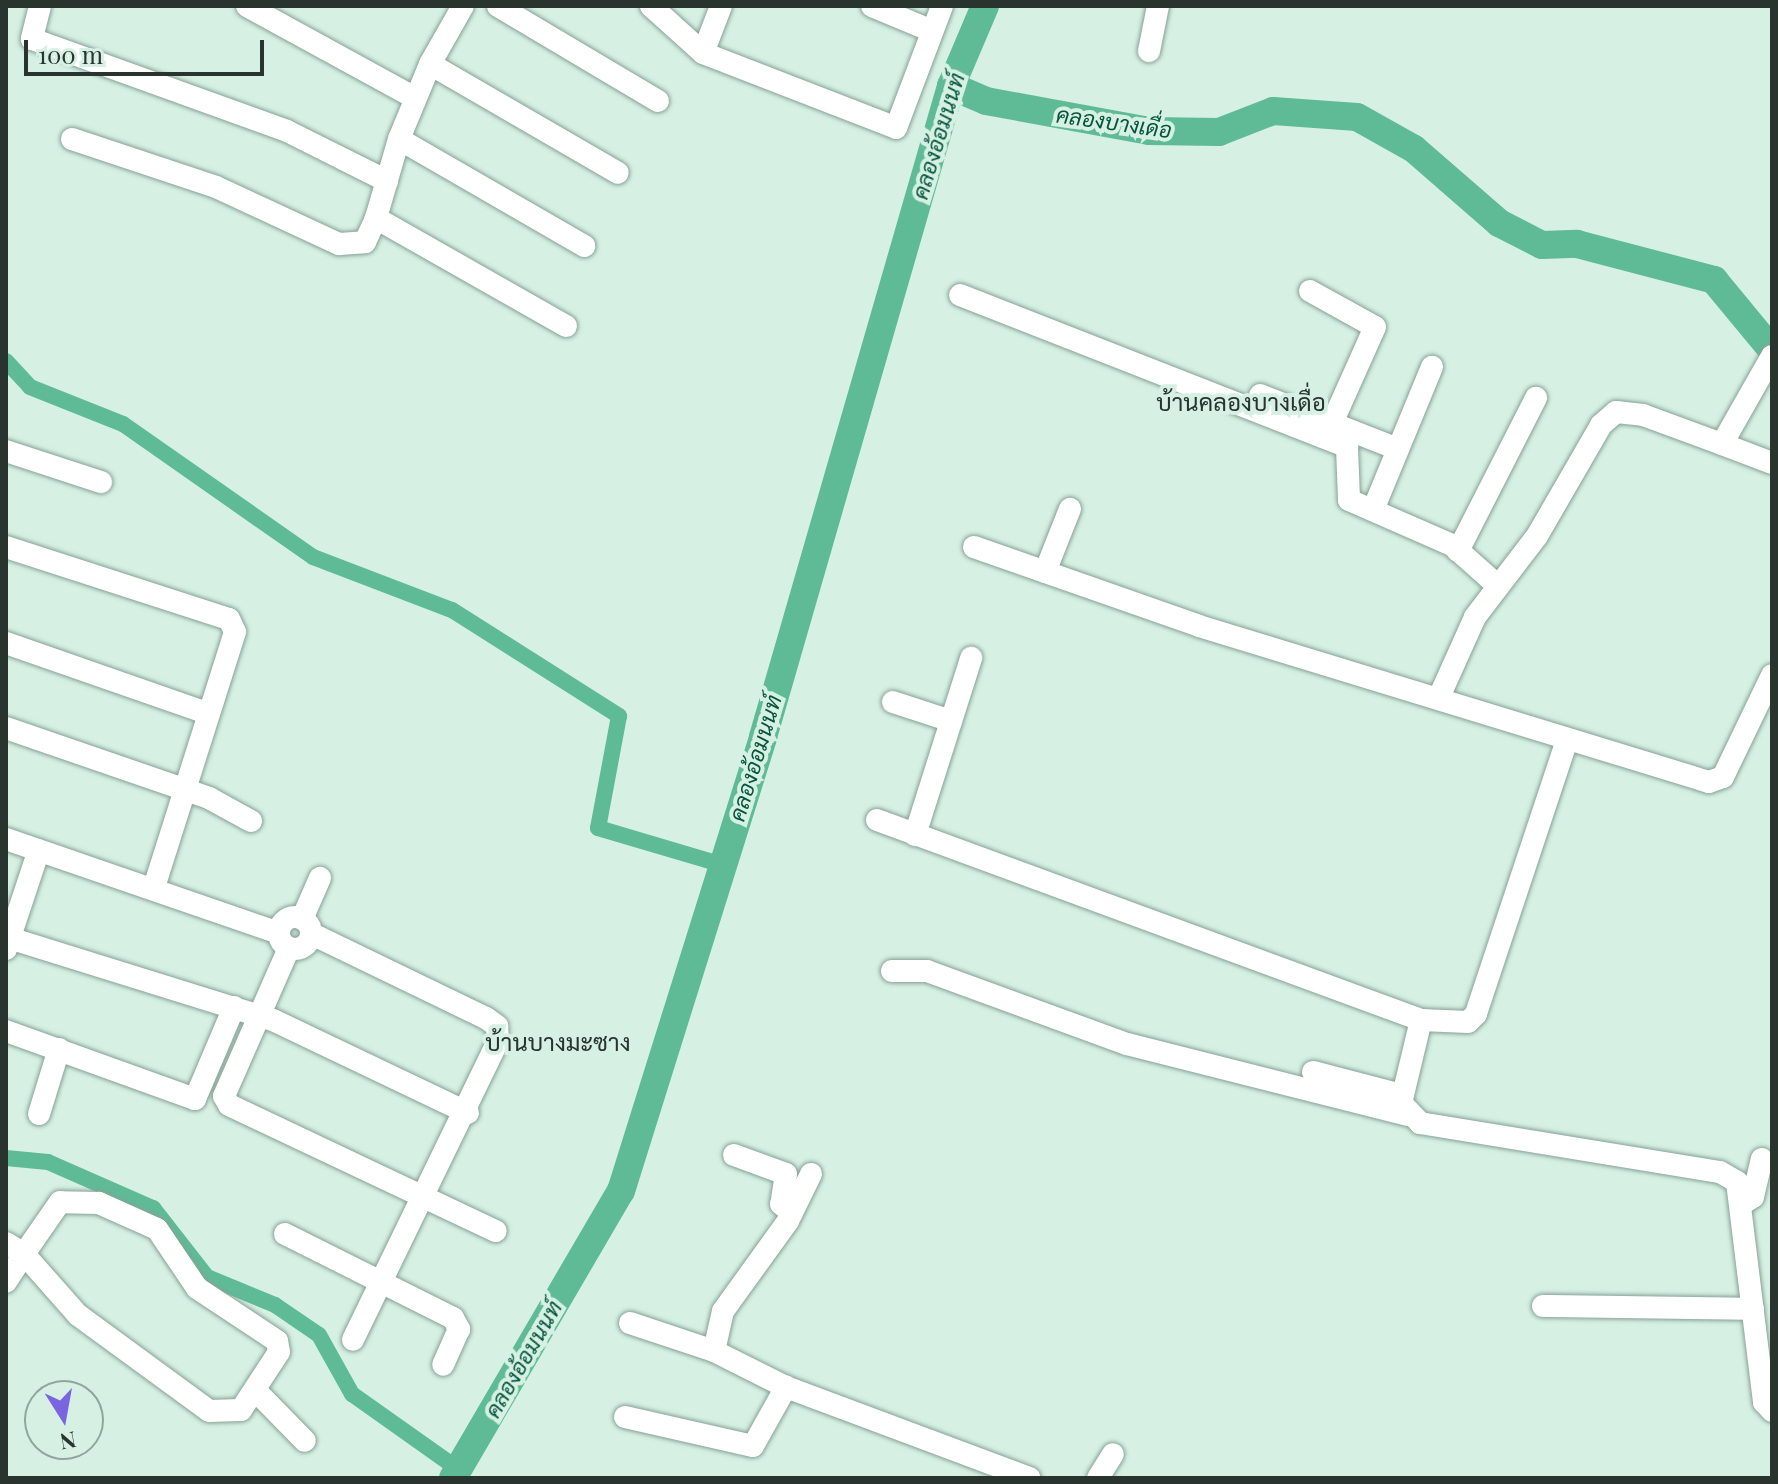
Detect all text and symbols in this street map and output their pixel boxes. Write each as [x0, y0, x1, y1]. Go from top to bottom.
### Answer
scale bar [28, 24, 268, 74]
text: 100 m [38, 38, 103, 70]
water label: คลองอ้อมนนท์ [906, 70, 970, 202]
water label: คลองบางเดื่อ [1054, 101, 1174, 143]
district label: บ้านคลองบางเดื่อ [1156, 388, 1326, 416]
water label: คลองอ้อมนนท์ [723, 692, 787, 824]
district label: บ้านบางมะซาง [485, 1028, 631, 1056]
water label: คลองอ้อมนนท์ [479, 1296, 567, 1422]
north arrow [24, 1380, 104, 1460]
text: N [58, 1425, 79, 1458]

